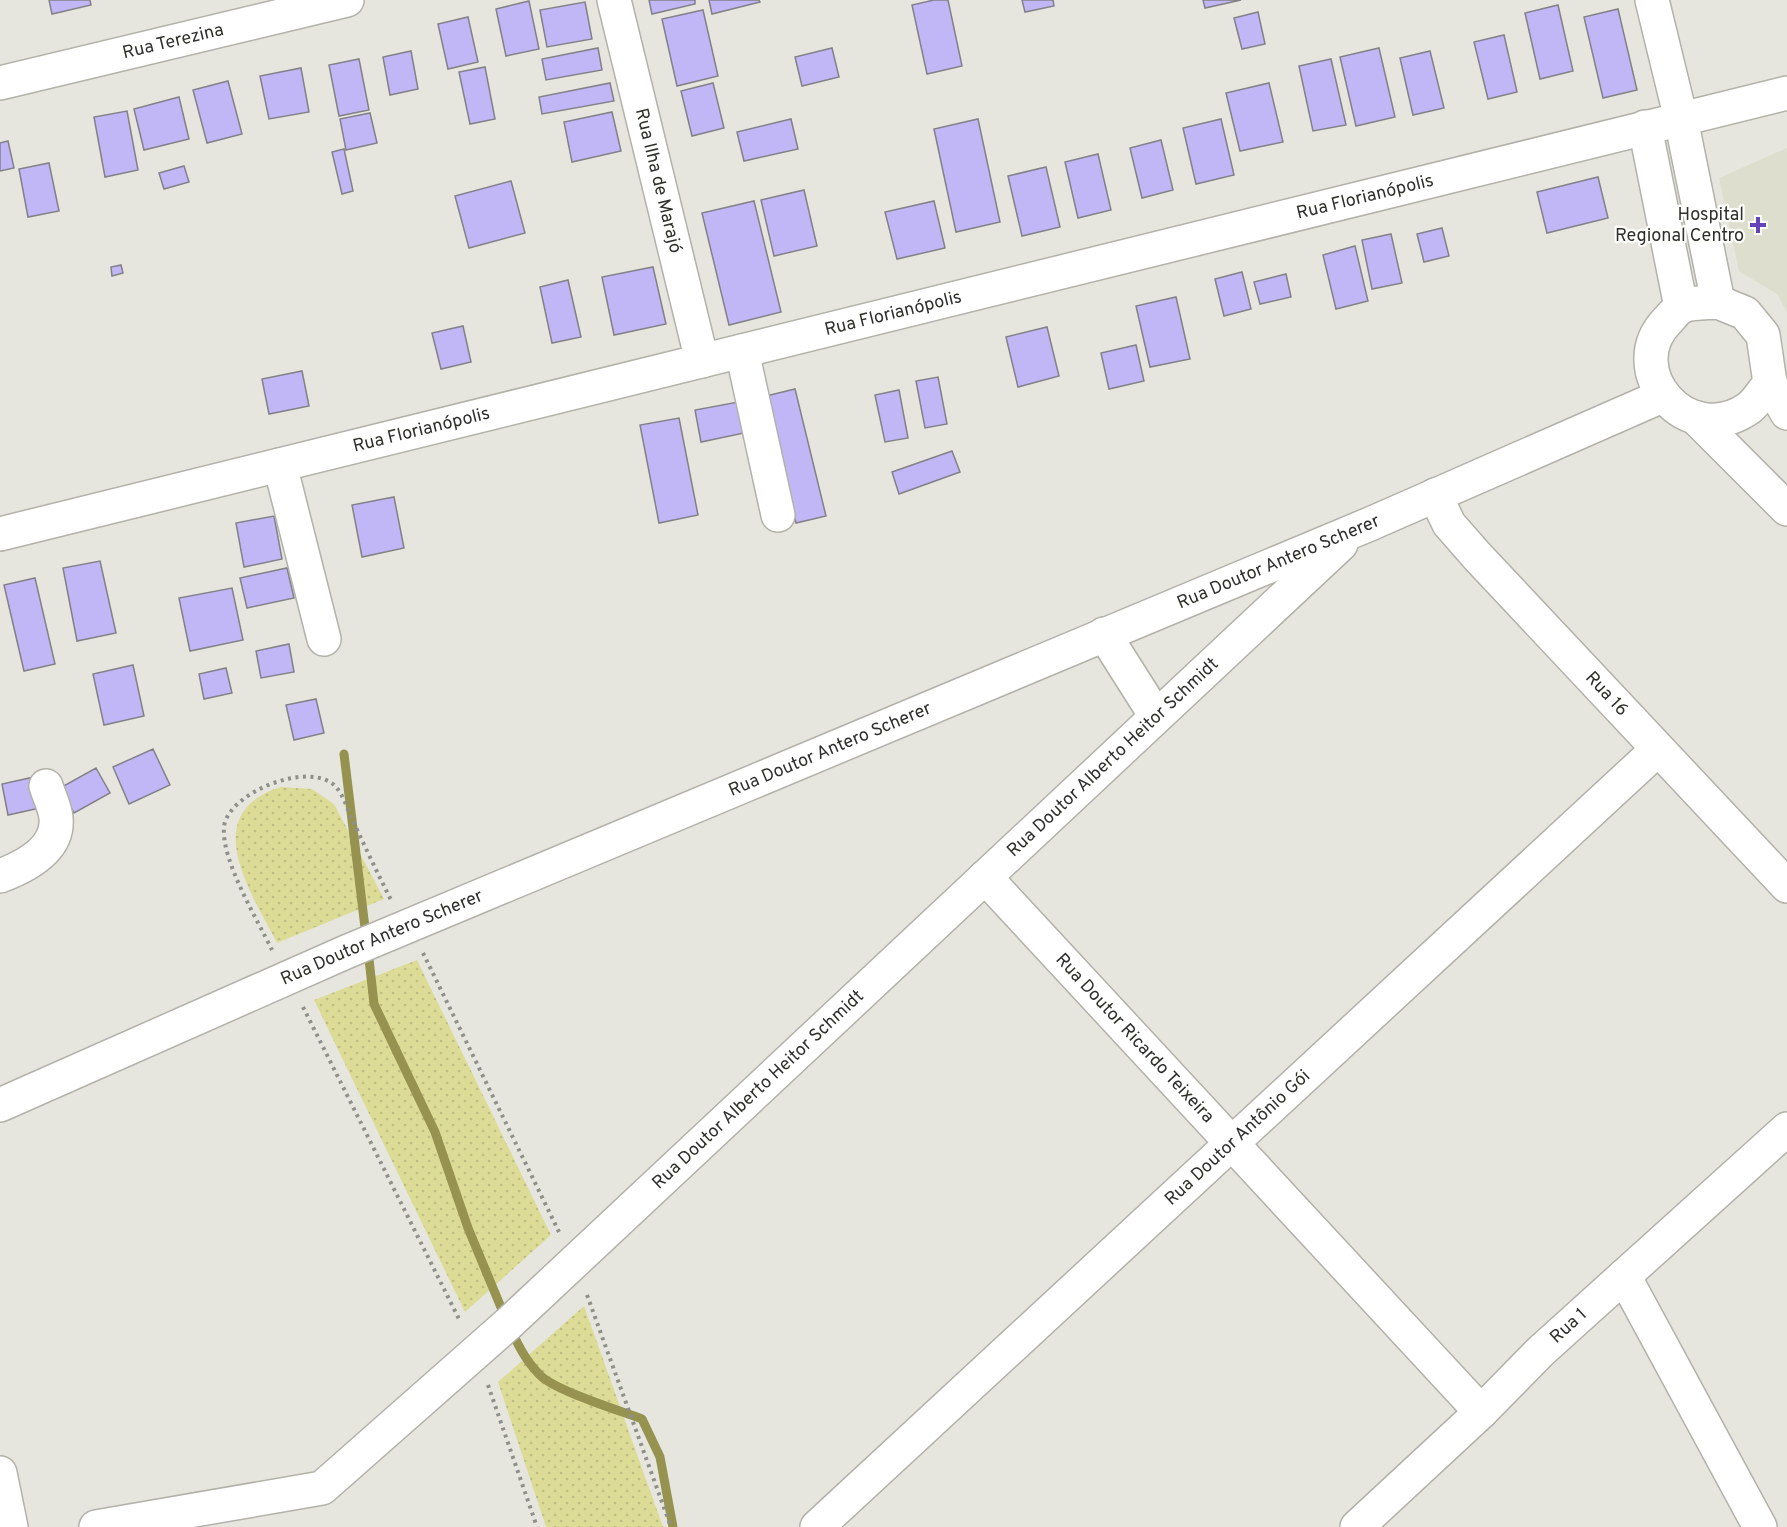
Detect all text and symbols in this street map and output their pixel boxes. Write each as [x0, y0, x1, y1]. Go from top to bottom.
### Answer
street label: Rua Terezina [120, 18, 226, 65]
street label: Rua Ilha de Marajó [629, 106, 687, 256]
street label: Rua Florianópolis [1294, 169, 1436, 225]
place label: Hospital Regional Centro [1615, 204, 1744, 248]
marker: Hospital Regional Centro [1749, 216, 1767, 234]
street label: Rua Florianópolis [822, 286, 964, 342]
street label: Rua Florianópolis [350, 402, 492, 458]
street label: Rua Doutor Antero Scherer [1174, 510, 1384, 615]
street label: Rua Doutor Alberto Heitor Schmidt [1002, 653, 1224, 862]
street label: Rua 16 [1580, 667, 1633, 721]
street label: Rua Doutor Antero Scherer [725, 697, 935, 802]
street label: Rua Doutor Antero Scherer [277, 884, 487, 991]
street label: Rua Doutor Ricardo Teixeira [1050, 949, 1219, 1128]
street label: Rua Doutor Alberto Heitor Schmidt [647, 985, 869, 1195]
street label: Rua Doutor Antônio Gói [1160, 1065, 1315, 1211]
street label: Rua 1 [1545, 1303, 1592, 1349]

